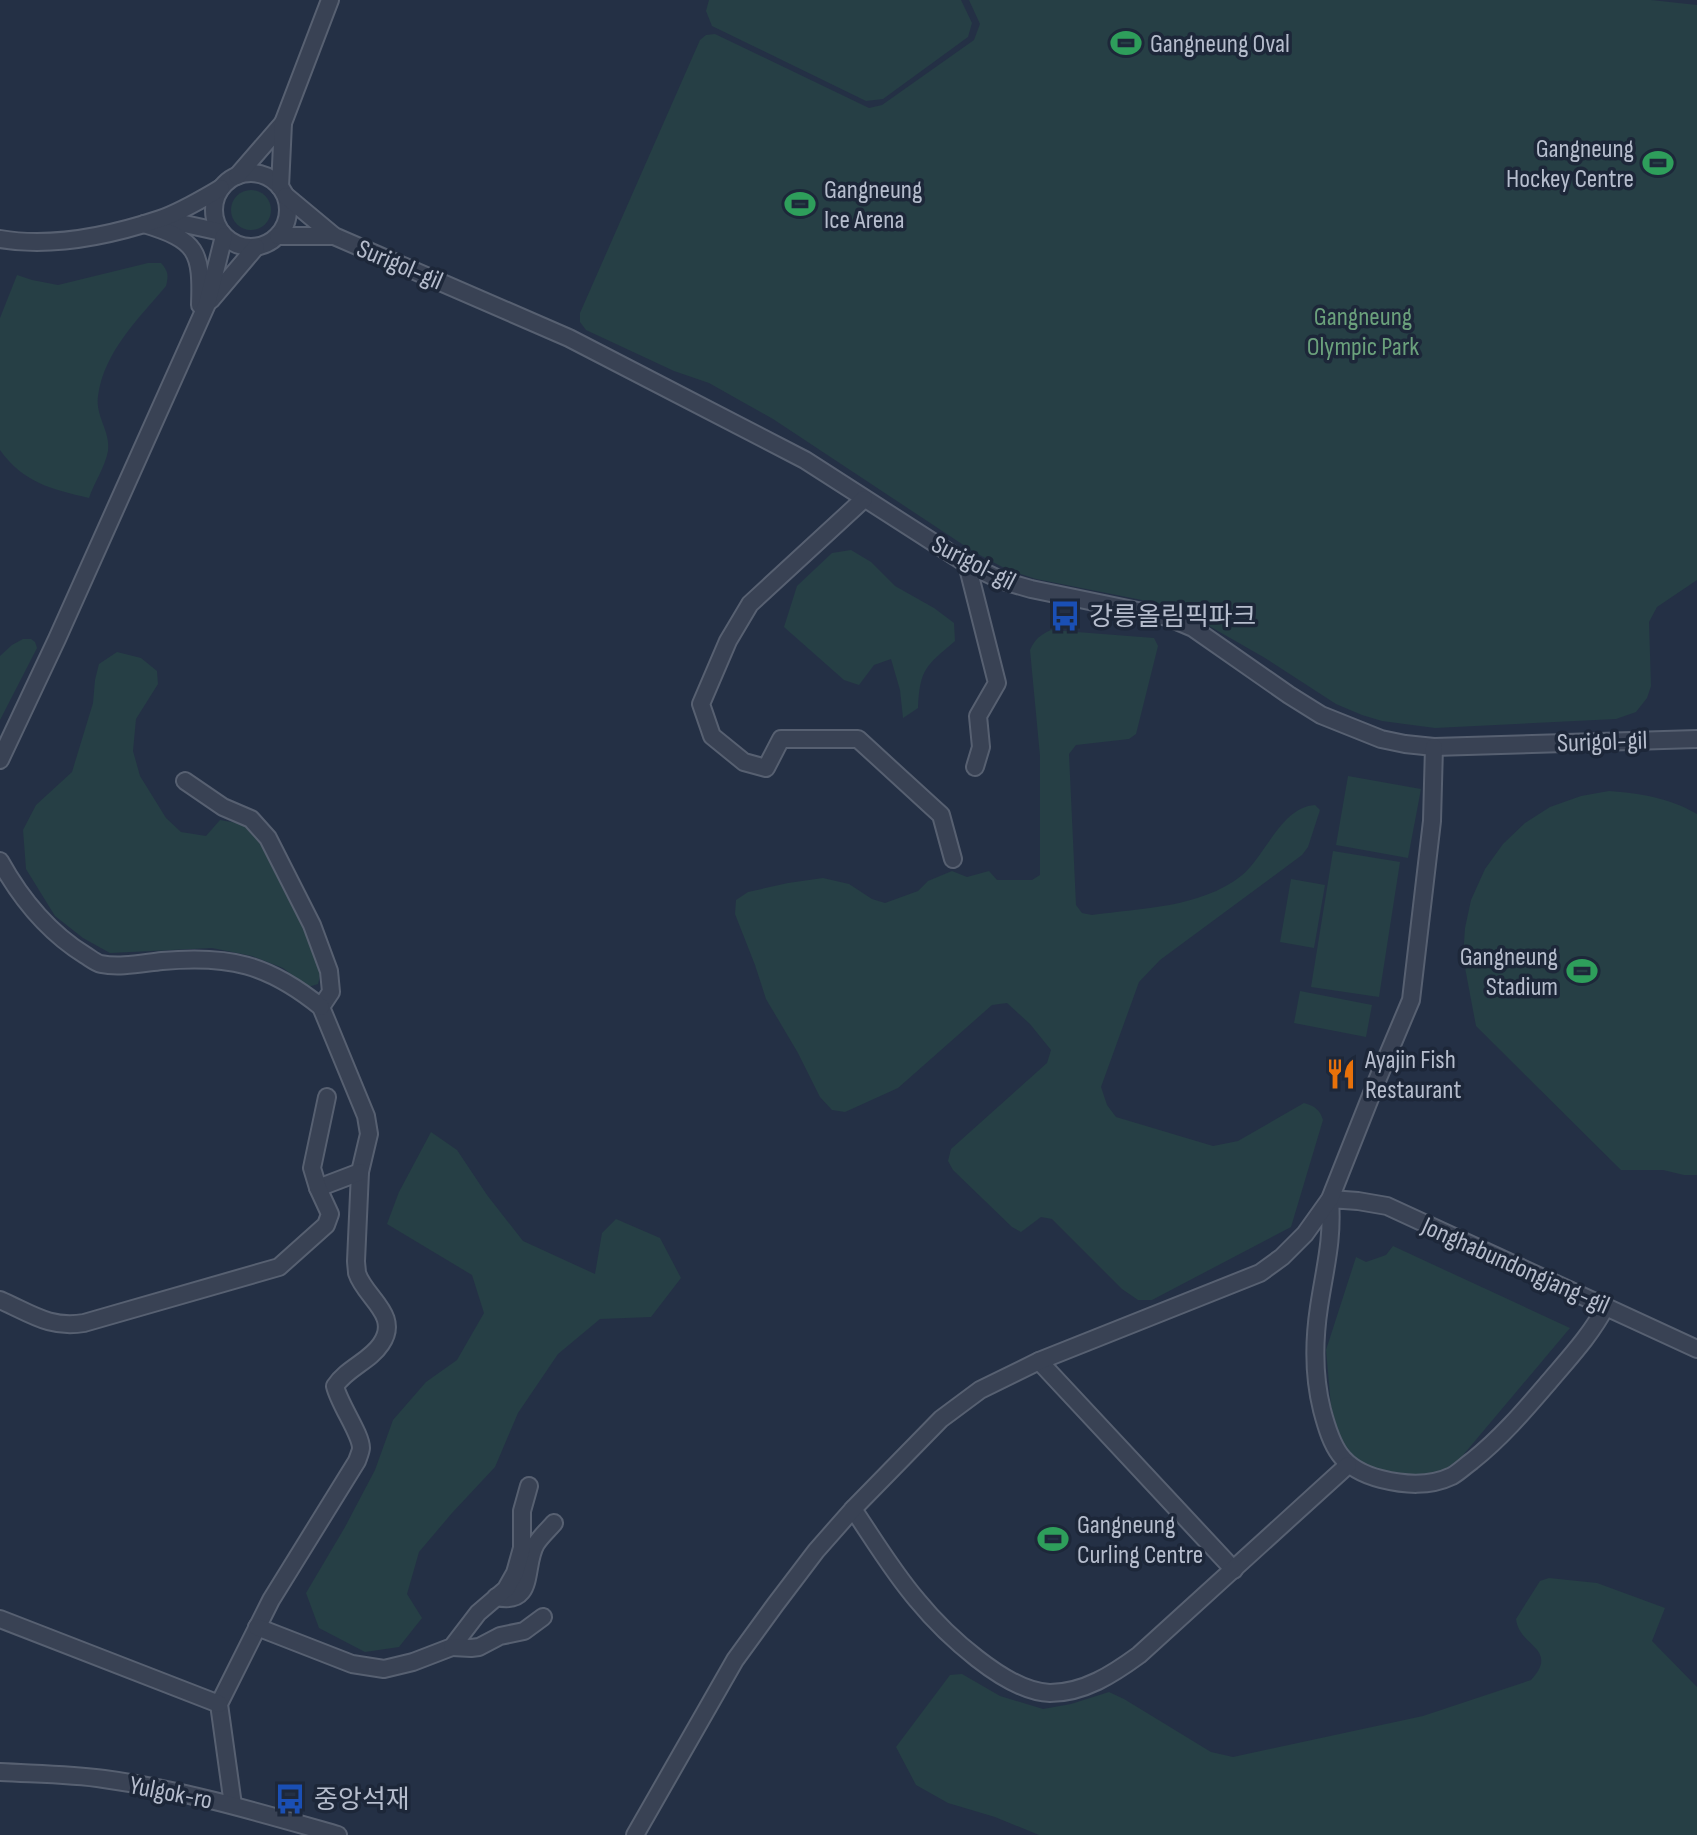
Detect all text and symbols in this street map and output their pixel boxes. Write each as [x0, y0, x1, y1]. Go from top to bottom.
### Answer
sports icon: Gangneung Oval [1109, 26, 1143, 60]
place label: Gangneung Oval [1150, 29, 1290, 60]
place label: Gangneung Hockey Centre [1506, 134, 1634, 195]
sports icon: Gangneung Hockey Centre [1641, 146, 1675, 180]
place label: Gangneung Ice Arena [824, 175, 922, 236]
sports icon: Gangneung Ice Arena [783, 187, 817, 221]
street label: Surigol-gil [352, 233, 447, 297]
park label: Gangneung Olympic Park [1307, 302, 1419, 363]
street label: Surigol-gil [926, 529, 1021, 598]
bus stop icon: 강릉올림픽파크 [1048, 599, 1082, 633]
place label: 강릉올림픽파크 [1089, 602, 1256, 633]
street label: Surigol-gil [1556, 725, 1648, 760]
place label: Gangneung Stadium [1460, 942, 1558, 1003]
sports icon: Gangneung Stadium [1565, 954, 1599, 988]
place label: Ayajin Fish Restaurant [1364, 1045, 1462, 1106]
restaurant icon: Ayajin Fish Restaurant [1324, 1057, 1358, 1091]
street label: Jonghabundongjang-gil [1416, 1211, 1614, 1322]
place label: Gangneung Curling Centre [1077, 1510, 1203, 1571]
sports icon: Gangneung Curling Centre [1036, 1522, 1070, 1556]
street label: Yulgok-ro [127, 1770, 215, 1817]
bus stop icon: 중앙석재 [273, 1782, 307, 1816]
place label: 중앙석재 [314, 1785, 410, 1816]

